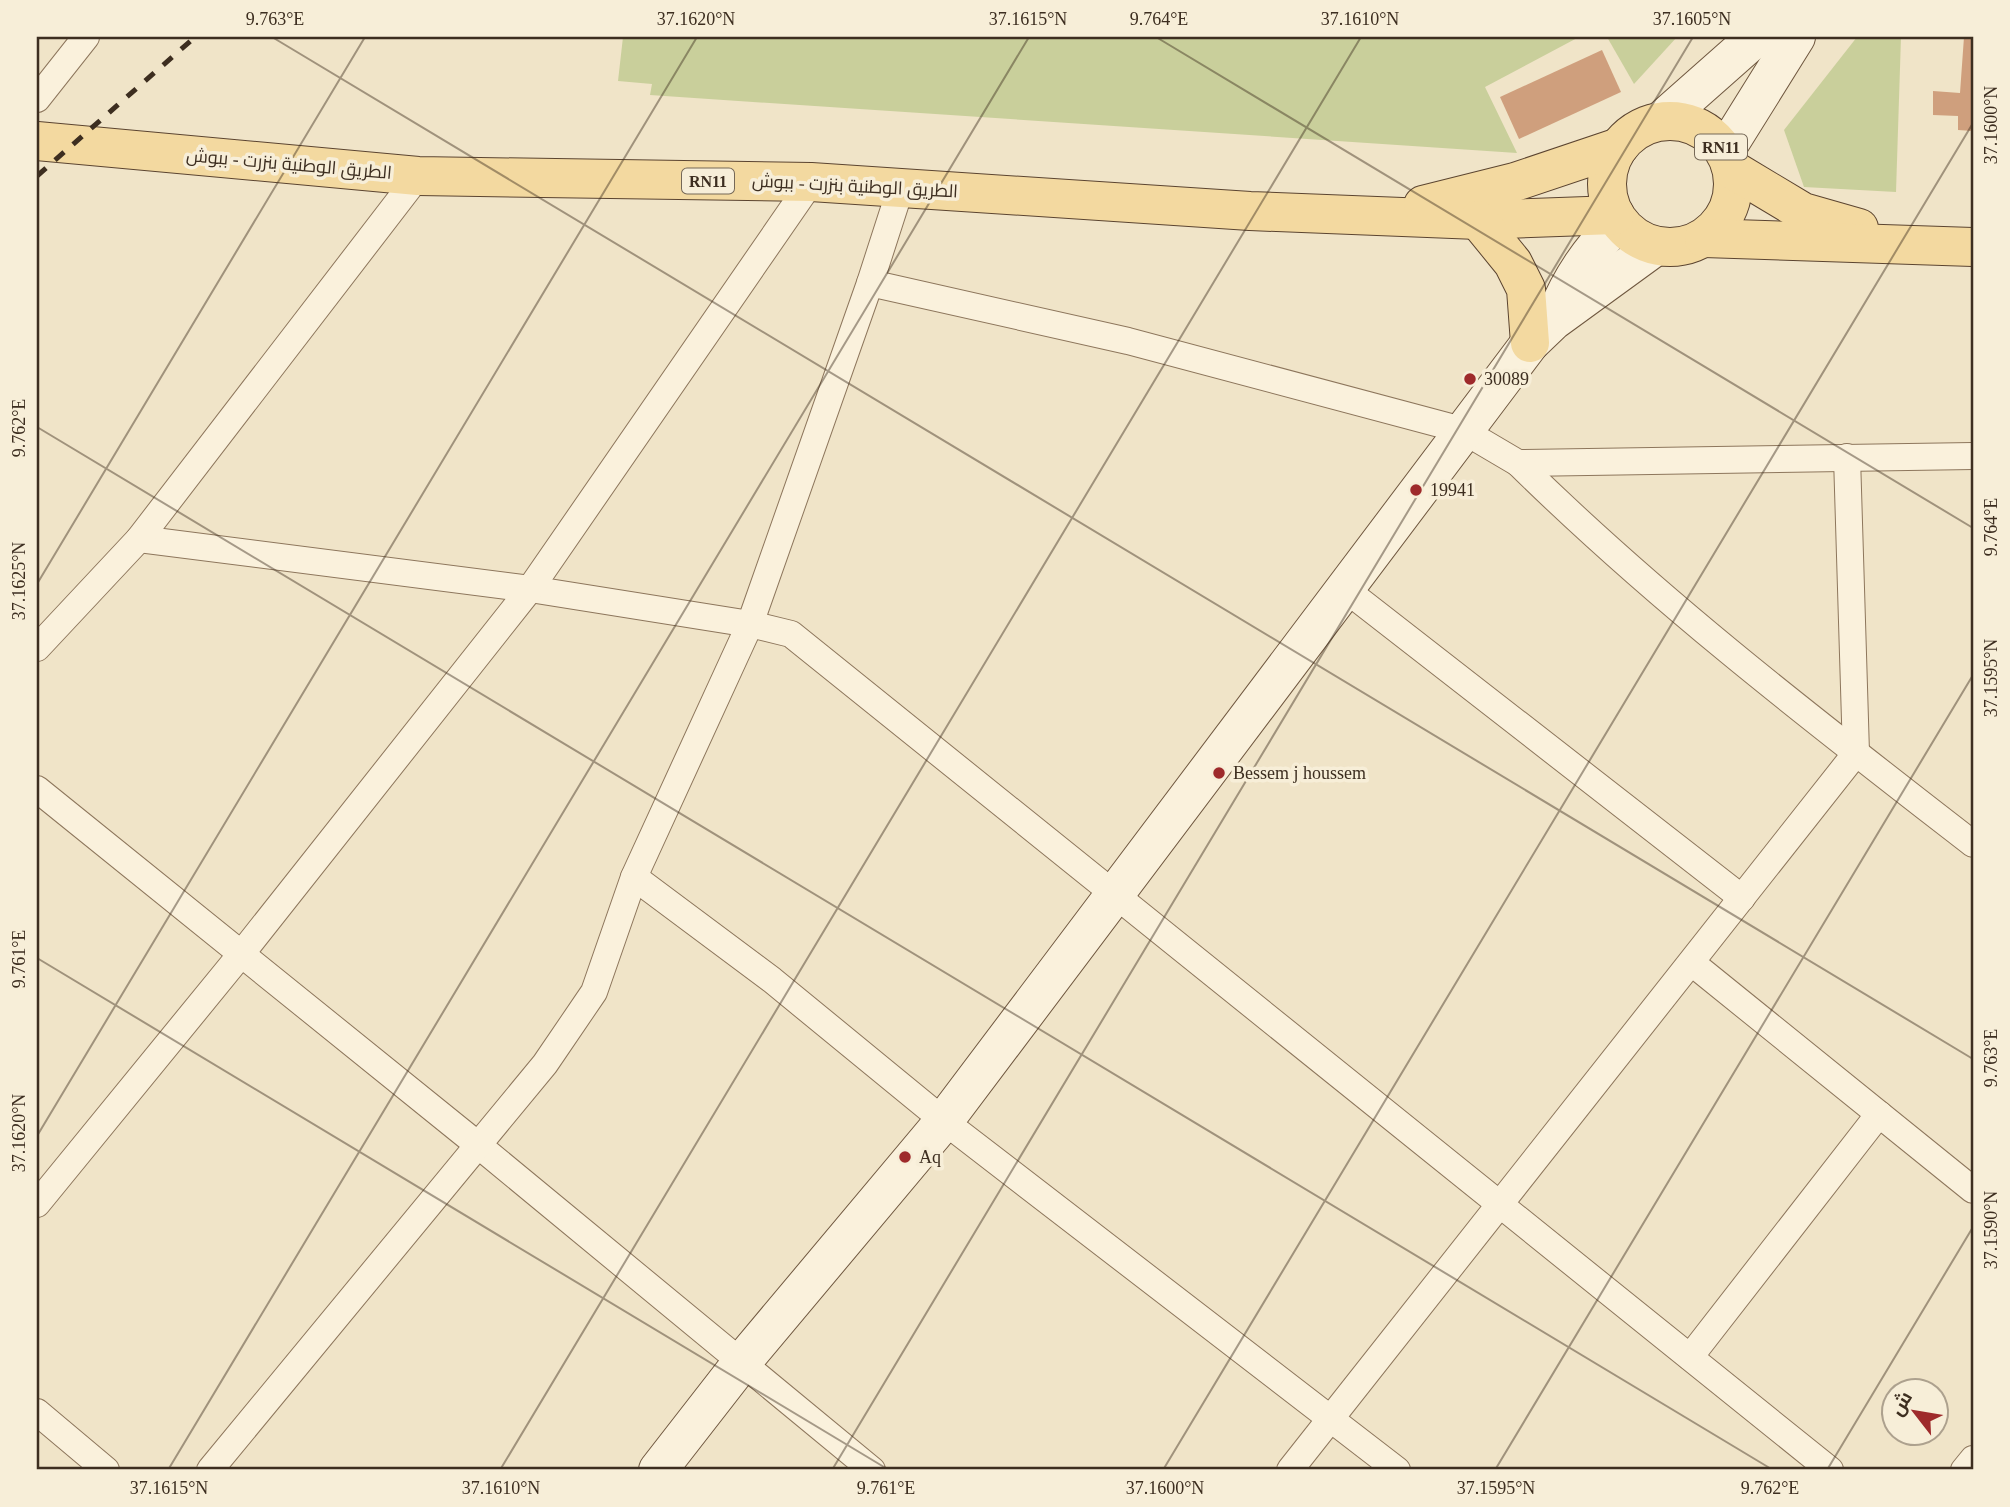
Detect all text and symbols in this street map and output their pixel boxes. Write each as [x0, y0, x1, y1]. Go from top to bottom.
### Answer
text: 9.763°E [246, 9, 304, 29]
text: 37.1620°N [657, 9, 735, 29]
text: 37.1615°N [989, 9, 1067, 29]
text: 9.764°E [1130, 9, 1188, 29]
text: 37.1610°N [1321, 9, 1399, 29]
text: 37.1605°N [1653, 9, 1731, 29]
text: 37.1600°N [1981, 86, 2001, 164]
road number: RN11 [1695, 134, 1747, 160]
street label: الطريق الوطنية بنزرت - ببوش [185, 145, 393, 185]
road number: RN11 [682, 168, 734, 194]
street label: الطريق الوطنية بنزرت - ببوش [751, 171, 959, 203]
place label: 30089 [1484, 369, 1529, 389]
marker: 30089 [1462, 371, 1478, 387]
text: 9.762°E [9, 399, 29, 457]
place label: 19941 [1430, 480, 1475, 500]
marker: 19941 [1408, 482, 1424, 498]
text: 9.764°E [1981, 498, 2001, 556]
text: 37.1625°N [9, 542, 29, 620]
text: 37.1595°N [1981, 639, 2001, 717]
place label: Bessem j houssem [1233, 763, 1366, 783]
marker: Bessem j houssem [1211, 765, 1227, 781]
text: 9.761°E [9, 930, 29, 988]
text: 9.763°E [1981, 1029, 2001, 1087]
text: 37.1620°N [9, 1094, 29, 1172]
place label: Aq [919, 1147, 941, 1167]
marker: Aq [897, 1149, 913, 1165]
text: 37.1590°N [1981, 1191, 2001, 1269]
north arrow [1881, 1378, 1951, 1448]
text: ش [1886, 1388, 1917, 1420]
text: 37.1615°N [130, 1478, 208, 1498]
text: 37.1610°N [462, 1478, 540, 1498]
text: 9.761°E [857, 1478, 915, 1498]
text: 37.1600°N [1126, 1478, 1204, 1498]
text: 37.1595°N [1457, 1478, 1535, 1498]
text: 9.762°E [1741, 1478, 1799, 1498]

